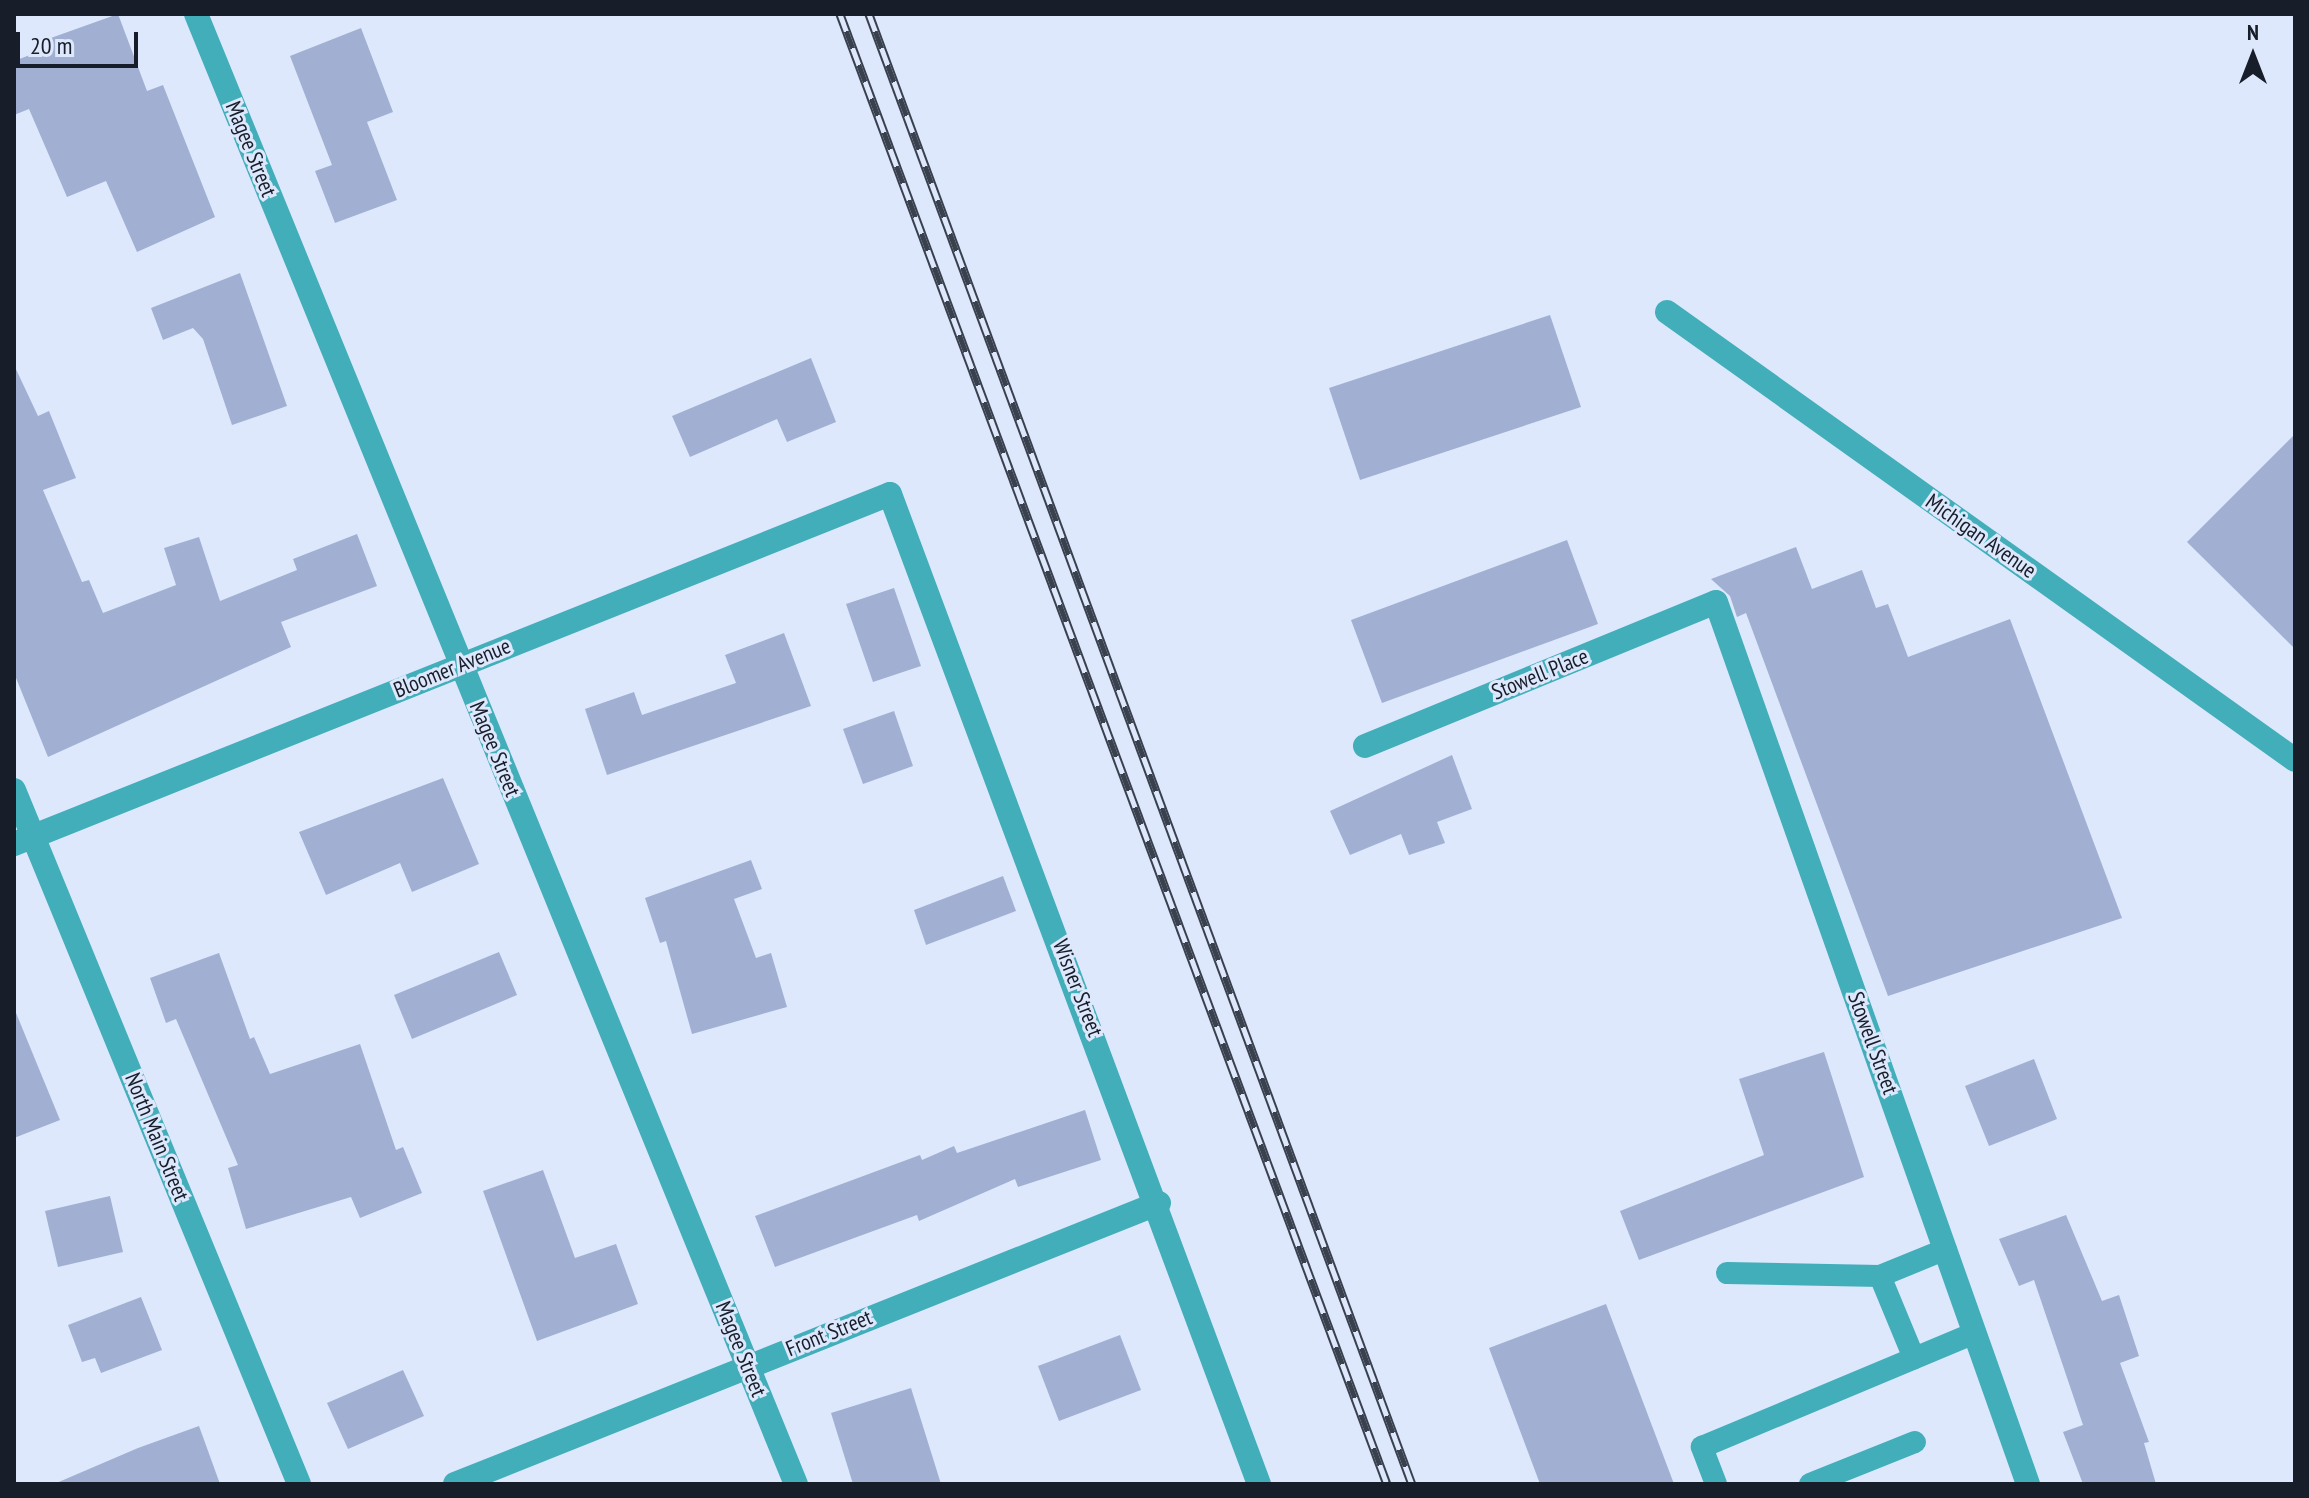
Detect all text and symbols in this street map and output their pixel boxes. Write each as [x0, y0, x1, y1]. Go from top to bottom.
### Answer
scale bar [20, 16, 142, 66]
north arrow [2213, 16, 2293, 96]
text: N [2247, 18, 2259, 46]
text: 20 m [30, 30, 72, 61]
street label: Magee Street [220, 97, 282, 201]
street label: Michigan Avenue [1920, 488, 2042, 584]
street label: Bloomer Avenue [389, 632, 515, 704]
street label: Stowell Place [1488, 643, 1592, 705]
street label: Magee Street [464, 697, 526, 801]
street label: Wisner Street [1047, 936, 1109, 1040]
street label: Stowell Street [1842, 988, 1904, 1098]
street label: North Main Street [119, 1069, 195, 1205]
street label: Magee Street [710, 1297, 772, 1401]
street label: Front Street [782, 1304, 876, 1362]

